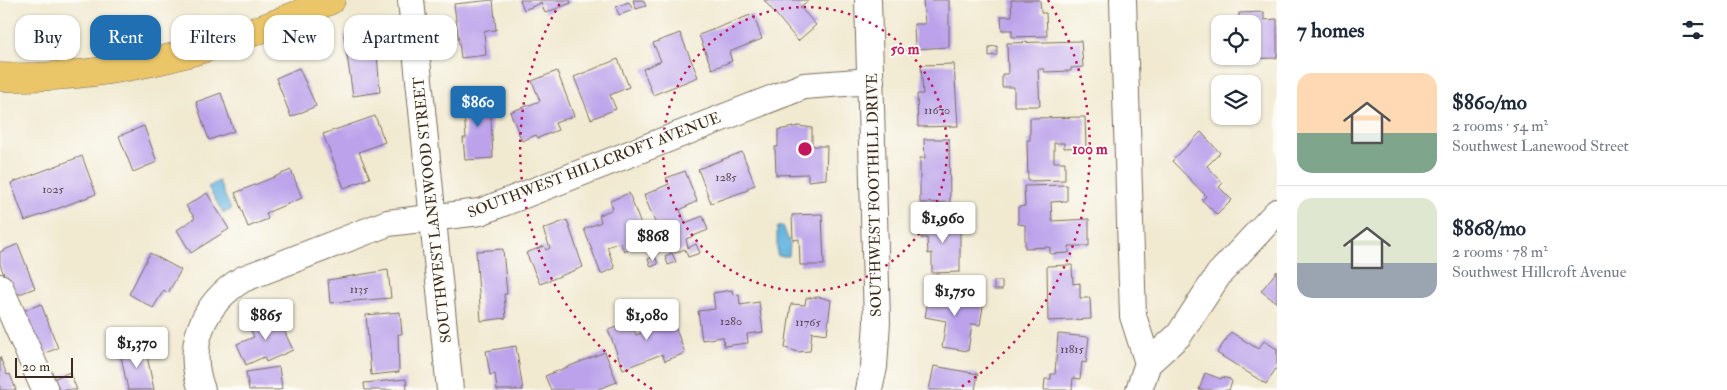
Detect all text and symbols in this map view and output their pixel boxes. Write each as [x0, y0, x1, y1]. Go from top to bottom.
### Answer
chip: Buy [15, 15, 80, 60]
chip: Rent [90, 15, 161, 60]
chip: Filters [171, 15, 254, 60]
chip: New [264, 15, 334, 60]
chip: Apartment [344, 15, 457, 60]
map controls [1211, 15, 1261, 125]
button: locate [1211, 15, 1261, 65]
icon: filters [1679, 16, 1707, 44]
text: 7 homes [1297, 17, 1364, 44]
text: 50 m [891, 40, 920, 59]
street label: SOUTHWEST FOOTHILL DRIVE [863, 73, 886, 317]
button: layers [1211, 75, 1261, 125]
street label: SOUTHWEST LANEWOOD STREET [409, 76, 456, 344]
pin: $860 [448, 86, 508, 128]
text: $860/mo [1452, 89, 1527, 116]
text: $860 [462, 92, 494, 112]
icon: home [1337, 93, 1397, 153]
house number: 11670 [924, 103, 950, 118]
street label: SOUTHWEST HILLCROFT AVENUE [465, 108, 724, 223]
text: 2 rooms · 54 m² [1452, 116, 1548, 136]
text: Southwest Lanewood Street [1452, 136, 1629, 156]
centre of rings [796, 140, 814, 158]
text: 100 m [1072, 140, 1108, 159]
house number: 1285 [715, 170, 737, 185]
house number: 1025 [42, 182, 65, 197]
pin: $1,960 [902, 202, 984, 244]
text: $1,960 [921, 208, 965, 228]
text: $868/mo [1452, 215, 1526, 242]
icon: home [1337, 218, 1397, 278]
pin: $868 [623, 220, 683, 262]
text: $868 [637, 226, 669, 246]
text: 2 rooms · 78 m² [1452, 242, 1548, 262]
text: Southwest Hillcroft Avenue [1452, 262, 1626, 282]
pin: $1,750 [914, 274, 996, 317]
text: $1,750 [935, 281, 975, 301]
house number: 1135 [350, 282, 369, 297]
pin: $865 [236, 298, 296, 341]
pin: $1,080 [606, 298, 688, 341]
text: $865 [250, 305, 282, 325]
text: $1,080 [626, 305, 668, 325]
house number: 1280 [720, 314, 742, 329]
house number: 11765 [795, 315, 821, 330]
pin: $1,370 [96, 326, 178, 369]
text: $1,370 [117, 333, 157, 353]
house number: 11815 [1060, 342, 1085, 357]
scale bar [15, 355, 72, 378]
text: 20 m [22, 358, 50, 375]

